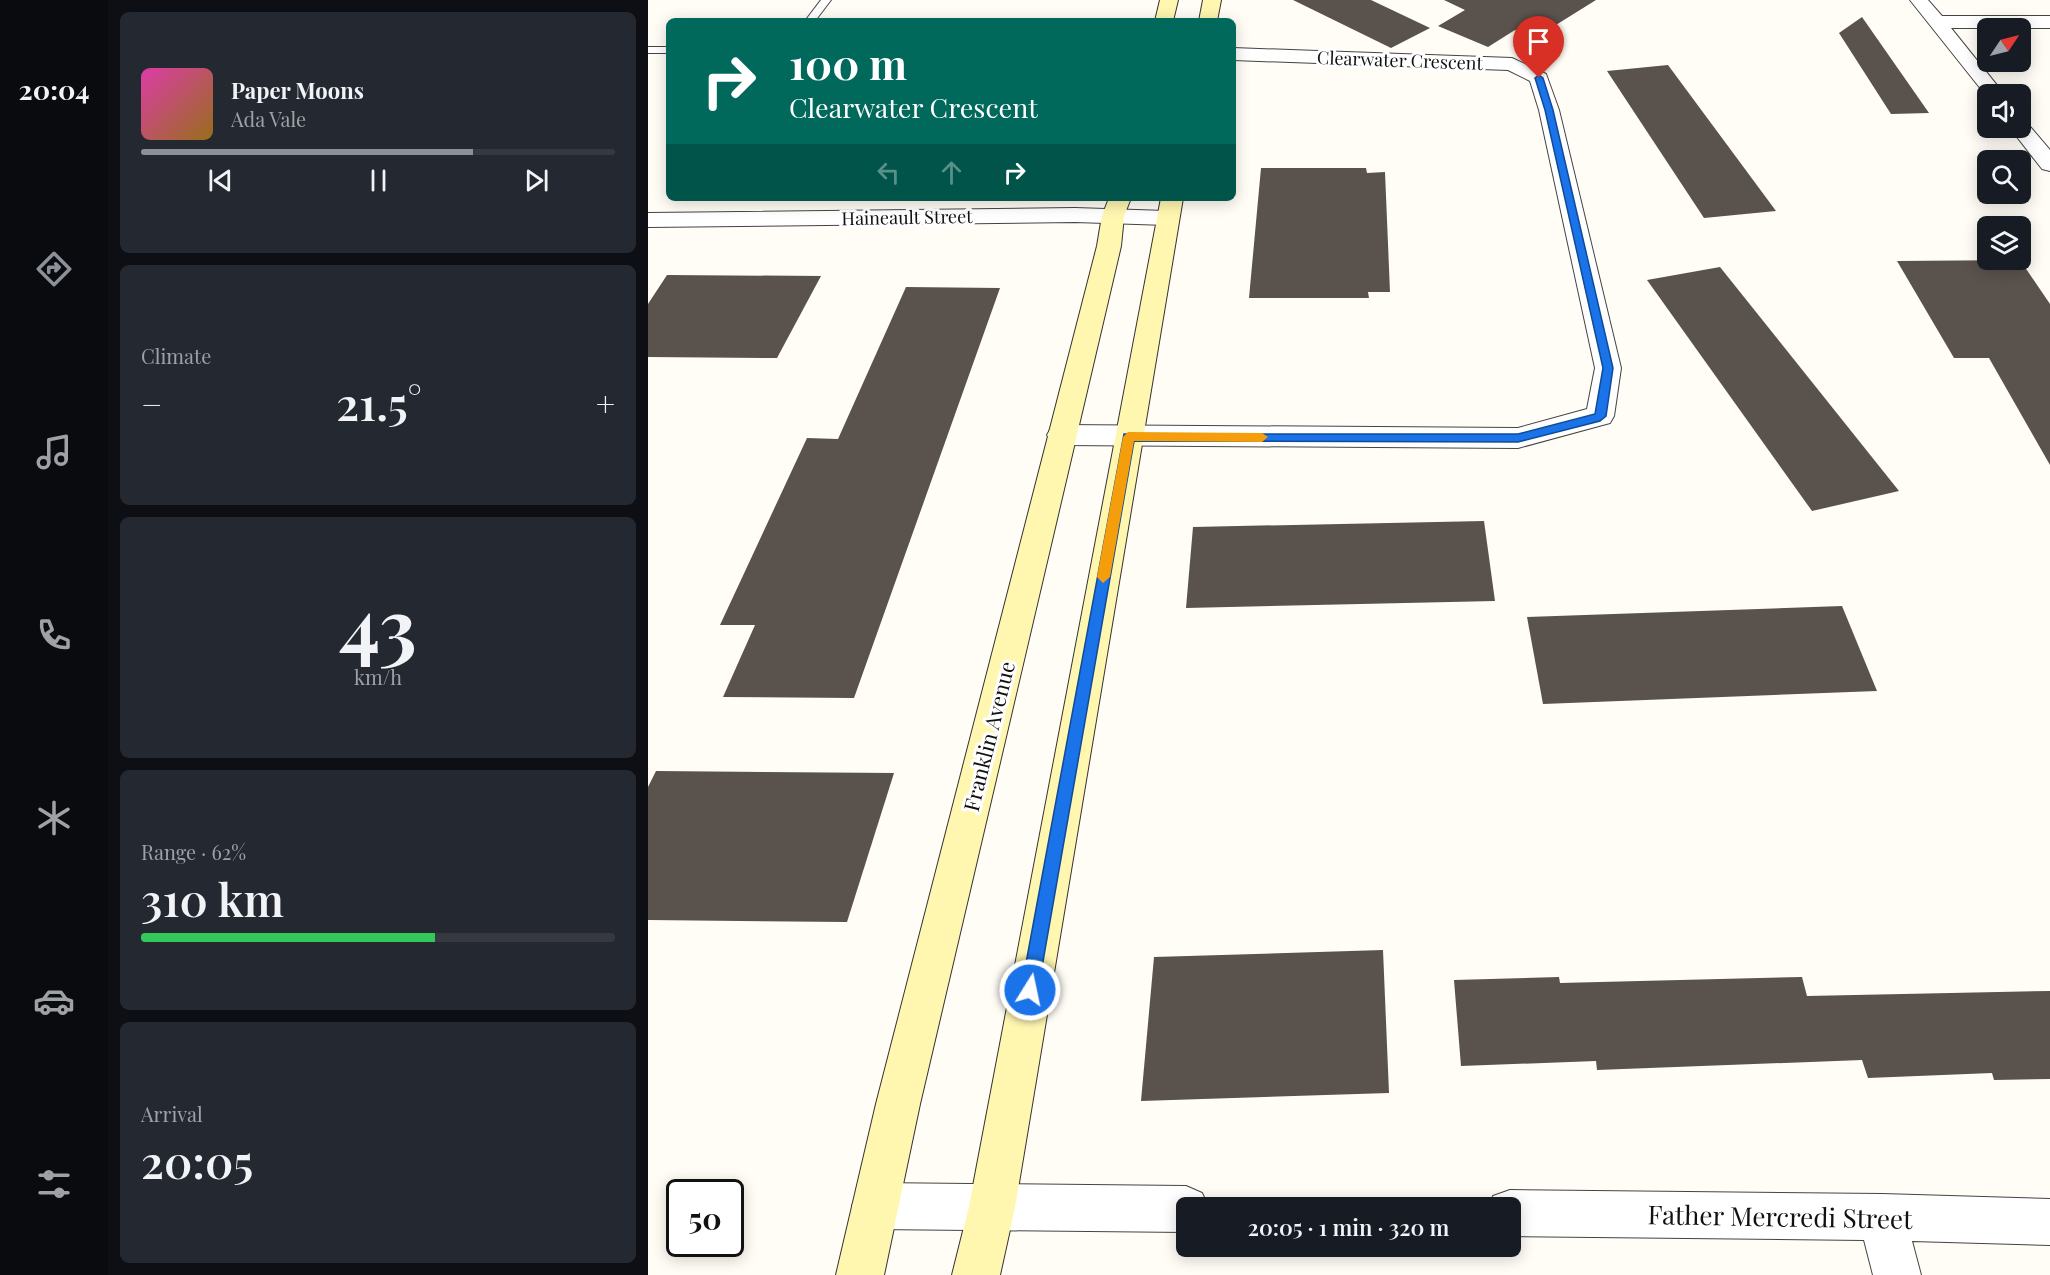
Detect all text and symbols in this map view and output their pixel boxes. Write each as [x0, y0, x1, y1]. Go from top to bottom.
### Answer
pin [1513, 16, 1564, 78]
north arrow [1977, 18, 2031, 72]
map controls [1977, 18, 2031, 270]
icon: arrive [1522, 25, 1555, 58]
text: 100 m [789, 35, 907, 91]
icon: right [690, 42, 768, 120]
street label: Clearwater Crescent [1317, 45, 1484, 75]
text: 20:04 [19, 71, 89, 107]
text: Paper Moons [231, 75, 364, 105]
button: sound [1977, 84, 2031, 138]
text: Clearwater Crescent [789, 89, 1038, 125]
text: Ada Vale [231, 105, 306, 132]
button: search [1977, 150, 2031, 204]
icon: left [872, 156, 905, 189]
icon: ahead [935, 156, 968, 189]
icon: right [998, 156, 1031, 189]
icon: previous [204, 164, 237, 197]
icon: pause [362, 164, 395, 197]
icon: next [520, 164, 553, 197]
street label: Haineault Street [841, 204, 973, 230]
button: layers [1977, 216, 2031, 270]
icon: directions [33, 248, 75, 290]
text: Climate [141, 342, 211, 369]
text: 21.5° [336, 372, 422, 432]
text: − [141, 381, 162, 425]
text: + [596, 381, 615, 425]
icon: music [33, 431, 75, 473]
text: 43 [339, 572, 417, 676]
icon: phone [33, 614, 75, 656]
street label: Franklin Avenue [956, 658, 1020, 814]
text: km/h [354, 663, 402, 690]
icon: climate [33, 797, 75, 839]
text: Range · 62% [141, 838, 246, 865]
text: 310 km [141, 868, 284, 928]
position arrow [998, 958, 1062, 1022]
icon: car [33, 980, 75, 1022]
text: Arrival [141, 1100, 203, 1127]
text: 20:05 [141, 1130, 253, 1190]
icon: filters [33, 1163, 75, 1205]
speed limit sign: 50 [666, 1179, 744, 1257]
street label: Father Mercredi Street [1647, 1196, 1913, 1236]
text: 20:05 · 1 min · 320 m [1248, 1212, 1449, 1242]

